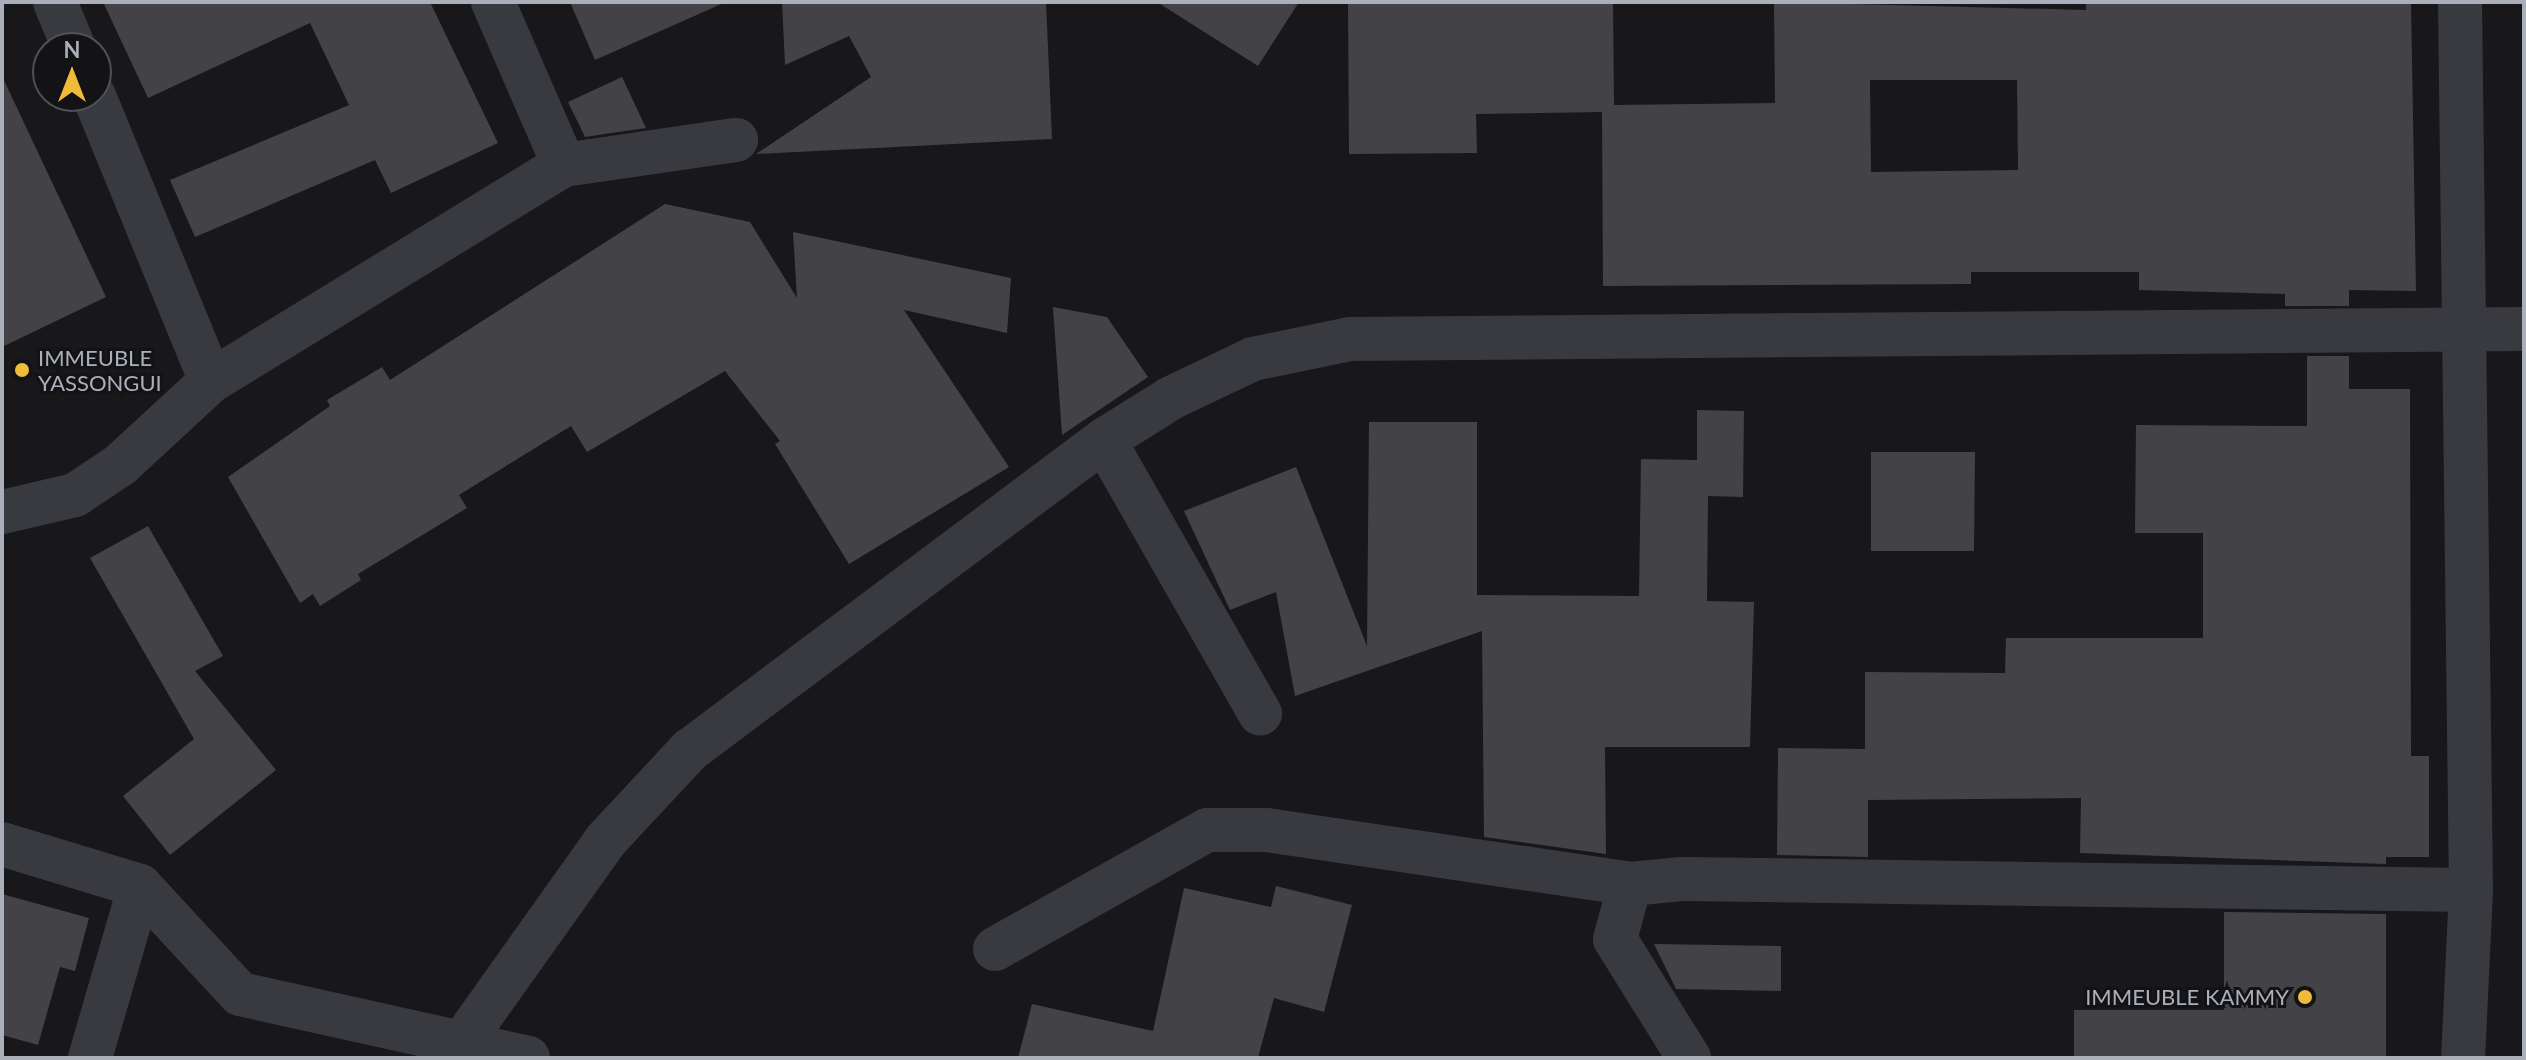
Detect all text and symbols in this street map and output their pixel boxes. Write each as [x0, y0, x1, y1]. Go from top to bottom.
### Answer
north arrow [32, 32, 112, 112]
text: N [64, 36, 80, 63]
place label: IMMEUBLE YASSONGUI [38, 344, 162, 396]
marker: IMMEUBLE YASSONGUI [13, 361, 31, 379]
place label: IMMEUBLE KAMMY [2085, 984, 2289, 1010]
marker: IMMEUBLE KAMMY [2296, 988, 2314, 1006]

